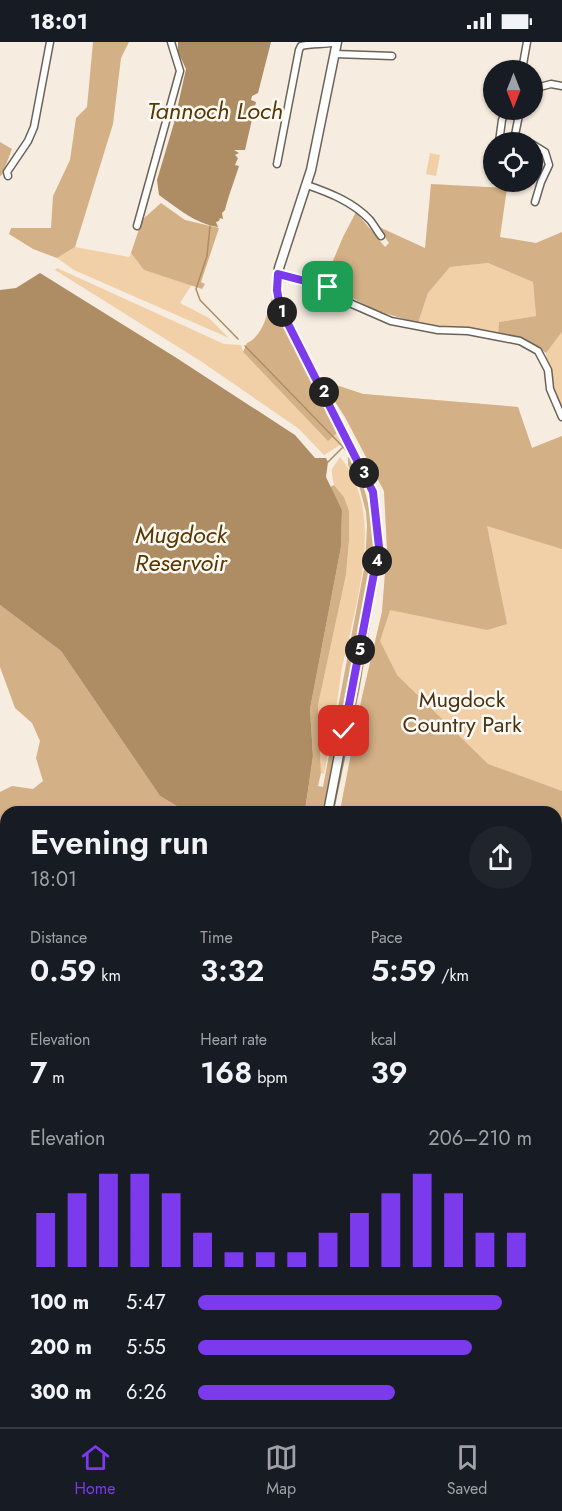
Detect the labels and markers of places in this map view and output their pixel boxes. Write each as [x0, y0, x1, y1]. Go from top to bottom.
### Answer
pin [302, 261, 353, 312]
pin: 1 [267, 297, 297, 327]
pin: 2 [309, 377, 339, 407]
pin: 3 [349, 458, 379, 488]
pin: 4 [362, 546, 392, 576]
pin: 5 [345, 635, 375, 665]
pin [318, 705, 369, 756]

